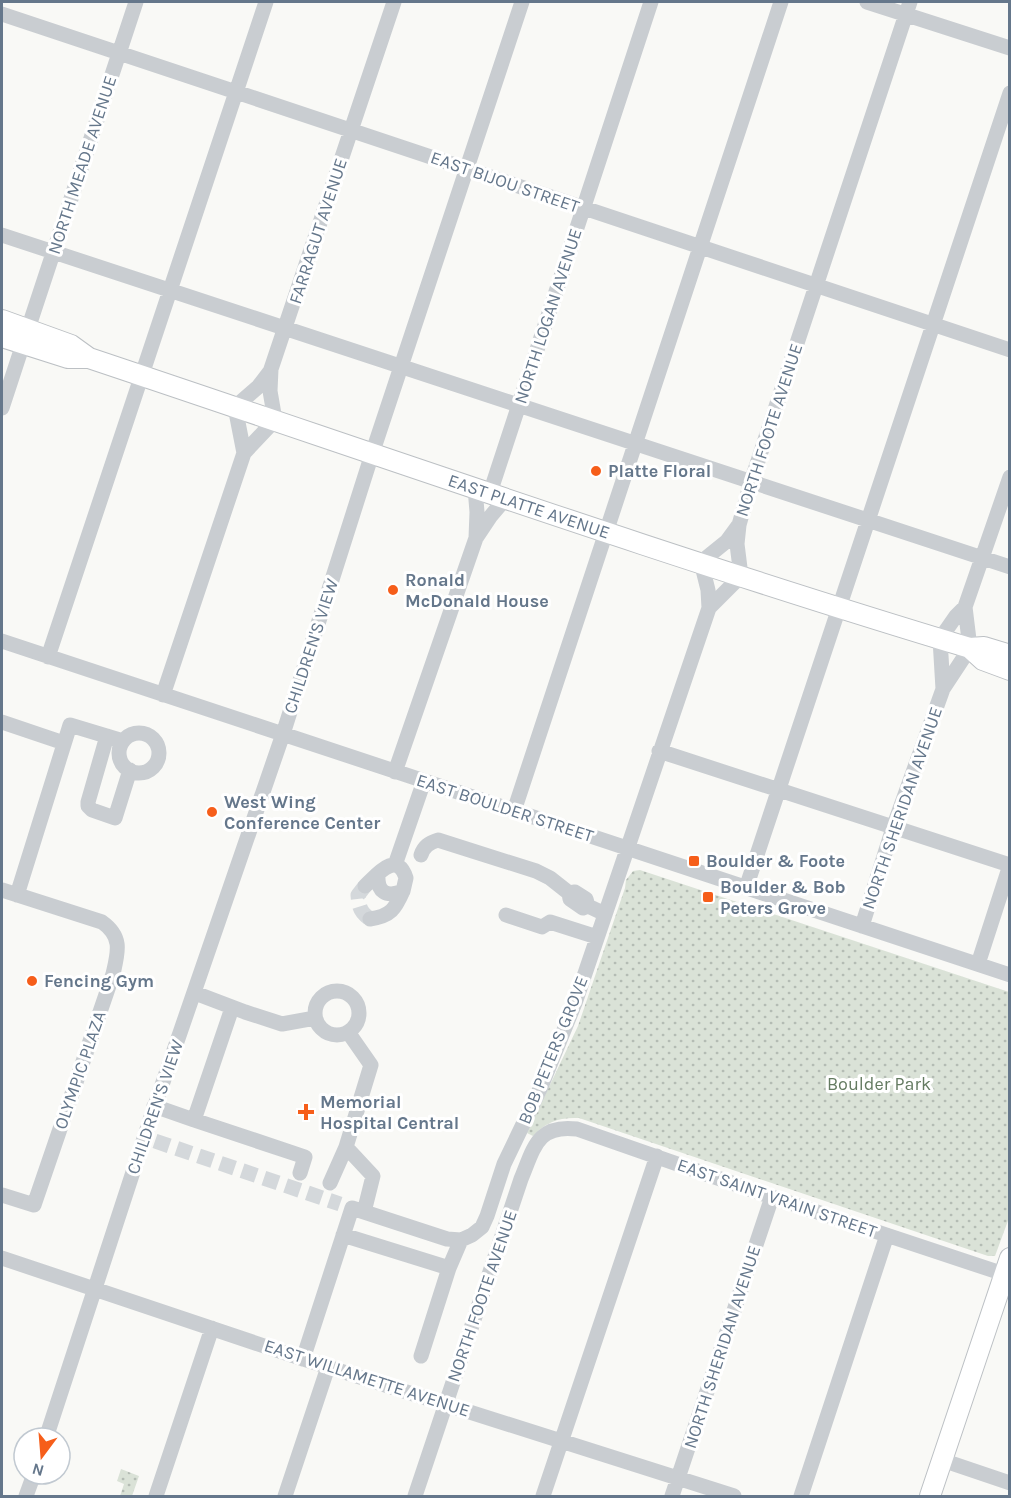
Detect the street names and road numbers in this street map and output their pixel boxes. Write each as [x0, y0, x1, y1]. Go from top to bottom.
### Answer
street label: NORTH MEADE AVENUE [43, 73, 121, 257]
street label: EAST BIJOU STREET [428, 146, 582, 218]
street label: FARRAGUT AVENUE [284, 155, 352, 307]
street label: NORTH LOGAN AVENUE [509, 226, 587, 406]
street label: NORTH FOOTE AVENUE [731, 341, 807, 519]
street label: EAST PLATTE AVENUE [445, 469, 613, 544]
street label: CHILDREN'S VIEW [279, 576, 343, 716]
street label: NORTH SHERIDAN AVENUE [857, 704, 947, 912]
street label: EAST BOULDER STREET [414, 769, 596, 847]
street label: BOB PETERS GROVE [513, 973, 593, 1127]
street label: OLYMPIC PLAZA [49, 1008, 111, 1132]
street label: CHILDREN'S VIEW [122, 1037, 188, 1177]
street label: EAST SAINT VRAIN STREET [674, 1153, 880, 1243]
street label: NORTH FOOTE AVENUE [442, 1207, 522, 1385]
street label: NORTH SHERIDAN AVENUE [679, 1243, 765, 1451]
street label: EAST WILLAMETTE AVENUE [261, 1334, 473, 1422]

